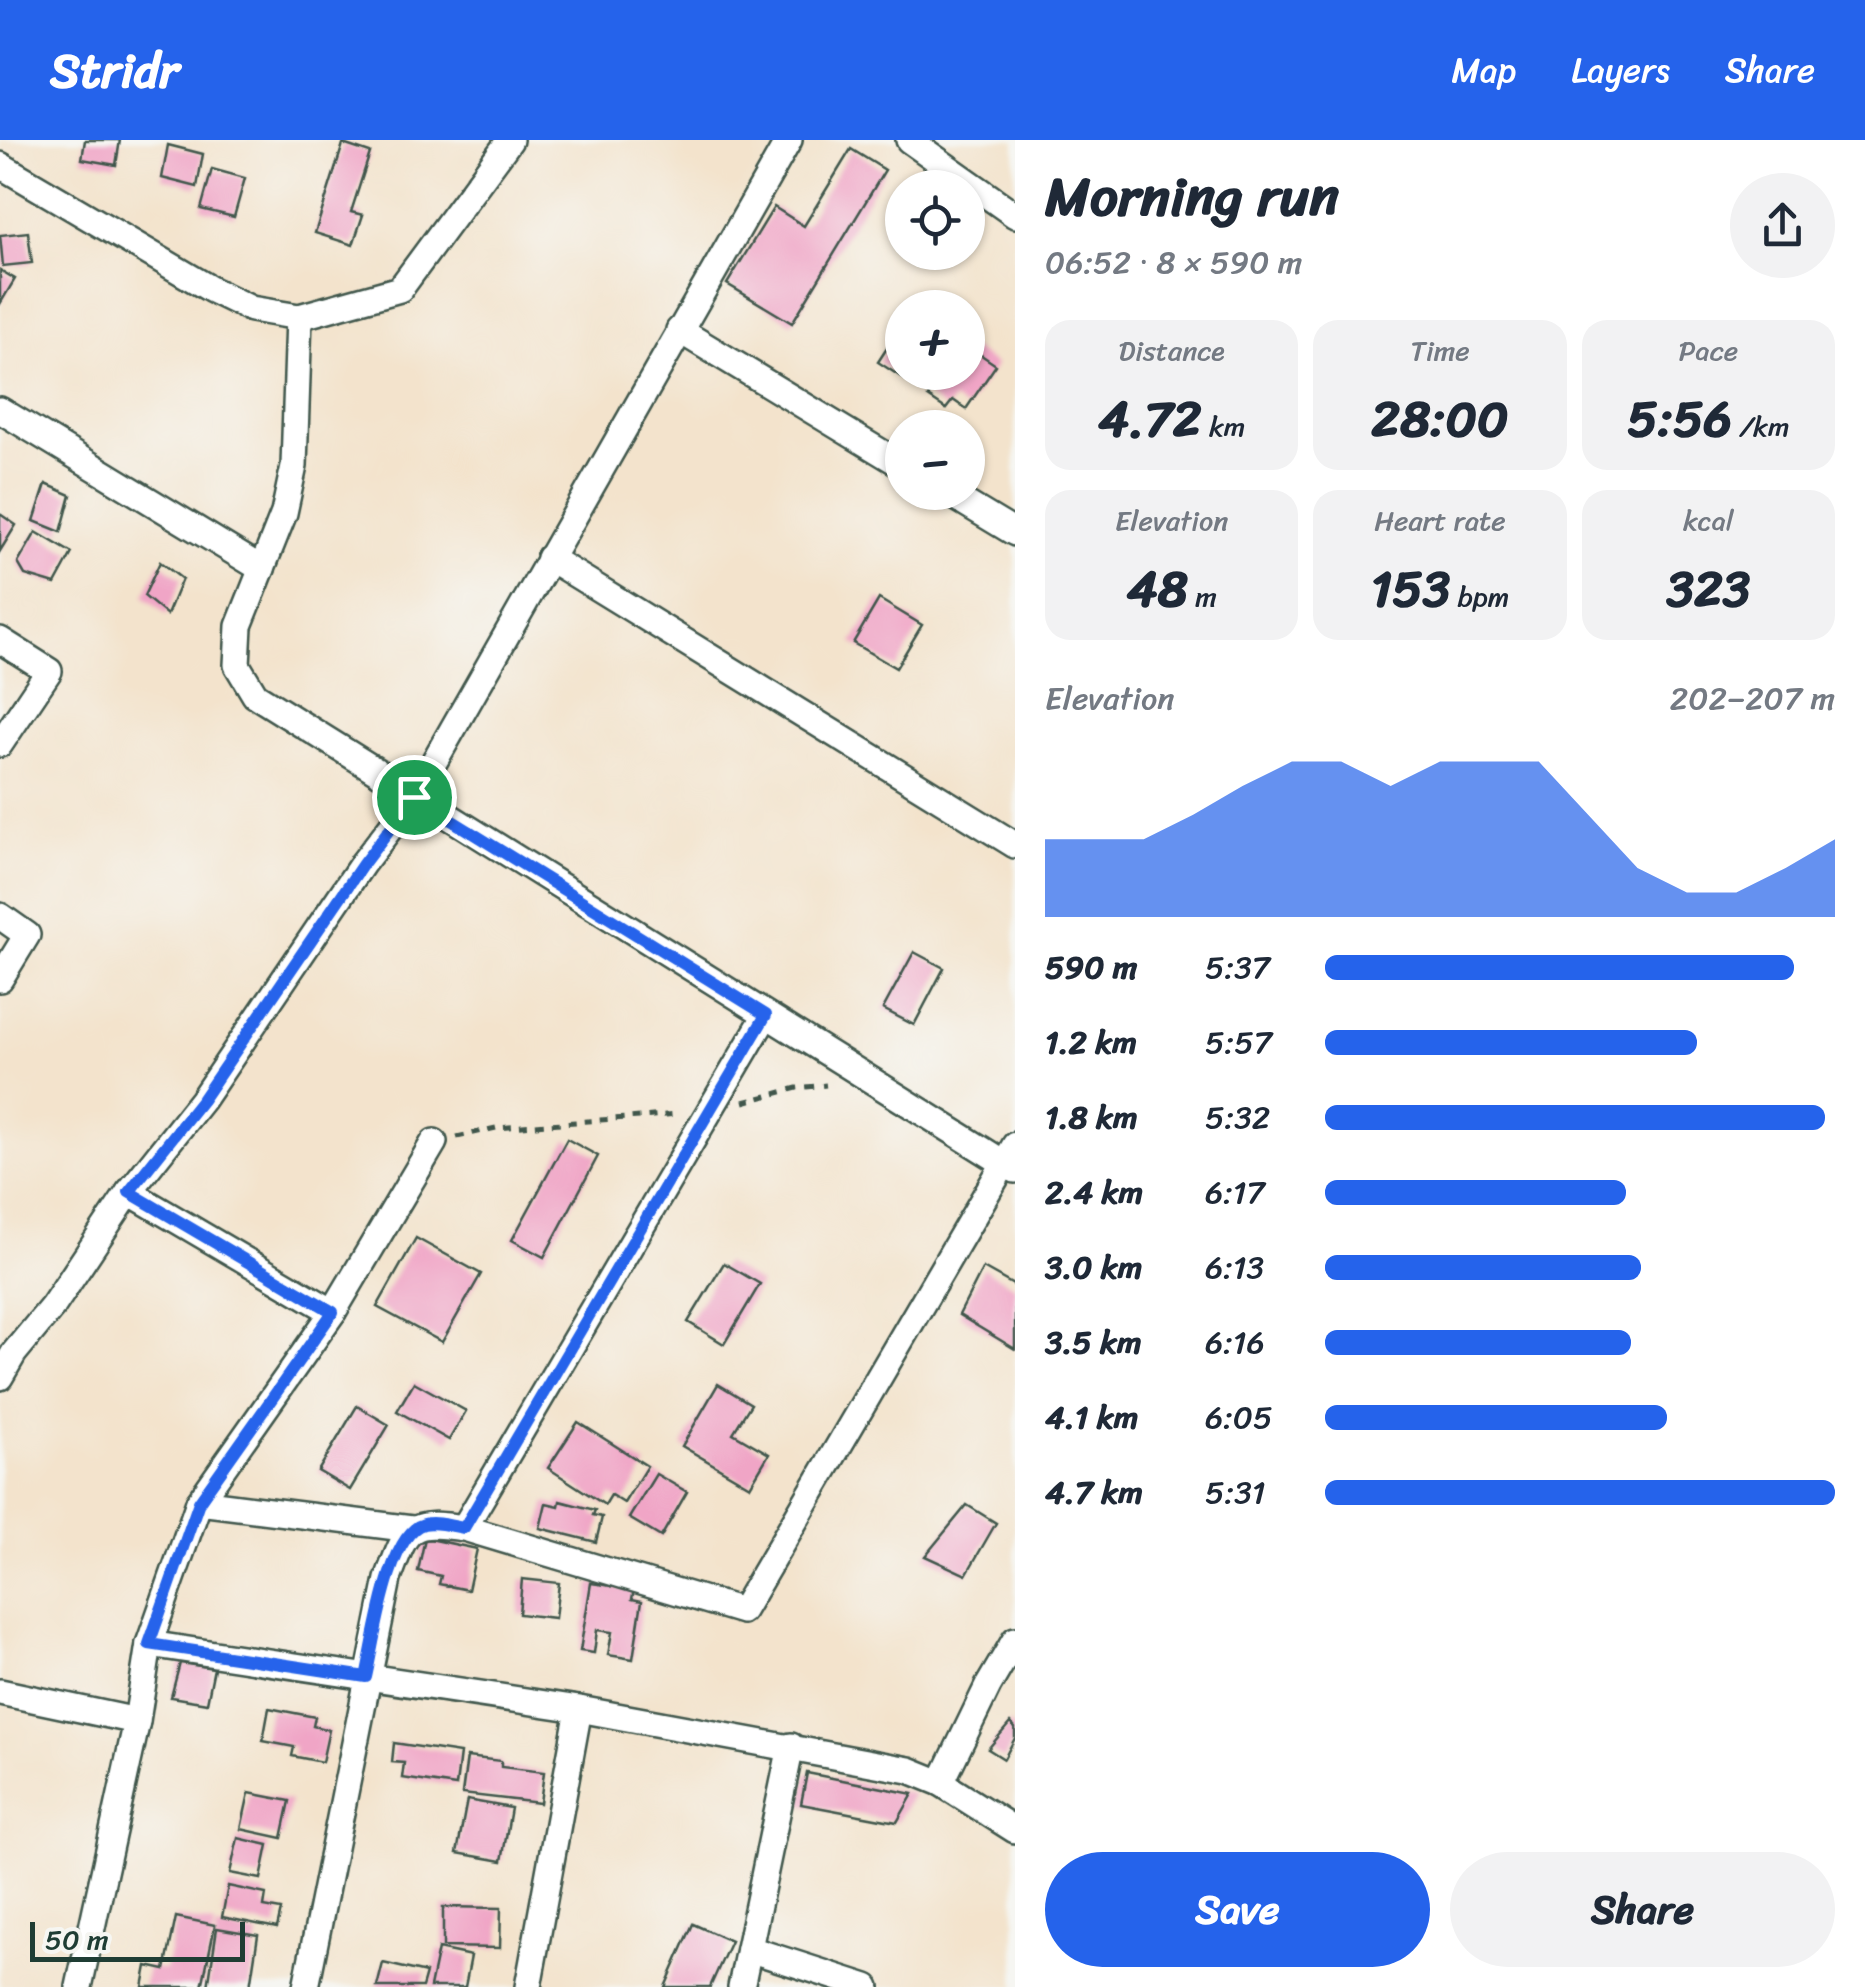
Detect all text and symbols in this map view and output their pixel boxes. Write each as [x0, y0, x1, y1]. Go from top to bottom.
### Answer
text: Stridr [50, 28, 179, 113]
text: Map [1452, 39, 1516, 101]
text: Layers [1571, 39, 1670, 101]
text: Share [1725, 39, 1815, 101]
text: Morning run [1045, 148, 1339, 245]
map controls [885, 170, 985, 510]
button: locate [885, 170, 985, 270]
button: share [1730, 173, 1835, 278]
text: 06:52 · 8 × 590 m [1045, 234, 1302, 291]
button: + [885, 290, 985, 390]
text: Distance [1119, 326, 1225, 375]
text: Time [1410, 326, 1470, 375]
text: Pace [1679, 326, 1738, 375]
text: 4.72 [1098, 375, 1202, 464]
text: 28:00 [1371, 375, 1509, 464]
text: 5:56 [1627, 375, 1732, 464]
text: km [1202, 402, 1245, 451]
text: /km [1732, 402, 1789, 451]
button: − [885, 410, 985, 510]
text: Elevation [1115, 496, 1228, 545]
text: Heart rate [1374, 496, 1506, 545]
text: kcal [1683, 496, 1734, 545]
text: 48 [1127, 545, 1188, 634]
text: 153 [1371, 545, 1450, 634]
text: 323 [1666, 545, 1750, 634]
text: m [1188, 572, 1217, 621]
text: bpm [1450, 572, 1509, 621]
text: Elevation [1045, 670, 1175, 727]
text: 202–207 m [1670, 670, 1835, 727]
pin [372, 755, 457, 840]
icon: arrive [387, 770, 442, 825]
text: 590 m [1045, 939, 1137, 996]
text: 5:37 [1205, 939, 1270, 996]
text: 1.2 km [1045, 1014, 1137, 1071]
text: 5:57 [1205, 1014, 1272, 1071]
text: 1.8 km [1045, 1089, 1138, 1146]
text: 5:32 [1205, 1089, 1270, 1146]
text: 2.4 km [1045, 1164, 1143, 1221]
text: 6:17 [1205, 1164, 1265, 1221]
text: 3.0 km [1045, 1239, 1142, 1296]
text: 6:13 [1205, 1239, 1264, 1296]
text: 3.5 km [1045, 1314, 1142, 1371]
text: 6:16 [1205, 1314, 1265, 1371]
text: 4.1 km [1045, 1389, 1138, 1446]
text: 6:05 [1205, 1389, 1273, 1446]
text: 4.7 km [1045, 1464, 1143, 1521]
text: 5:31 [1205, 1464, 1266, 1521]
button: Save [1045, 1852, 1430, 1967]
button: Share [1450, 1852, 1835, 1967]
text: 50 m [45, 1915, 109, 1964]
scale bar [30, 1917, 245, 1962]

